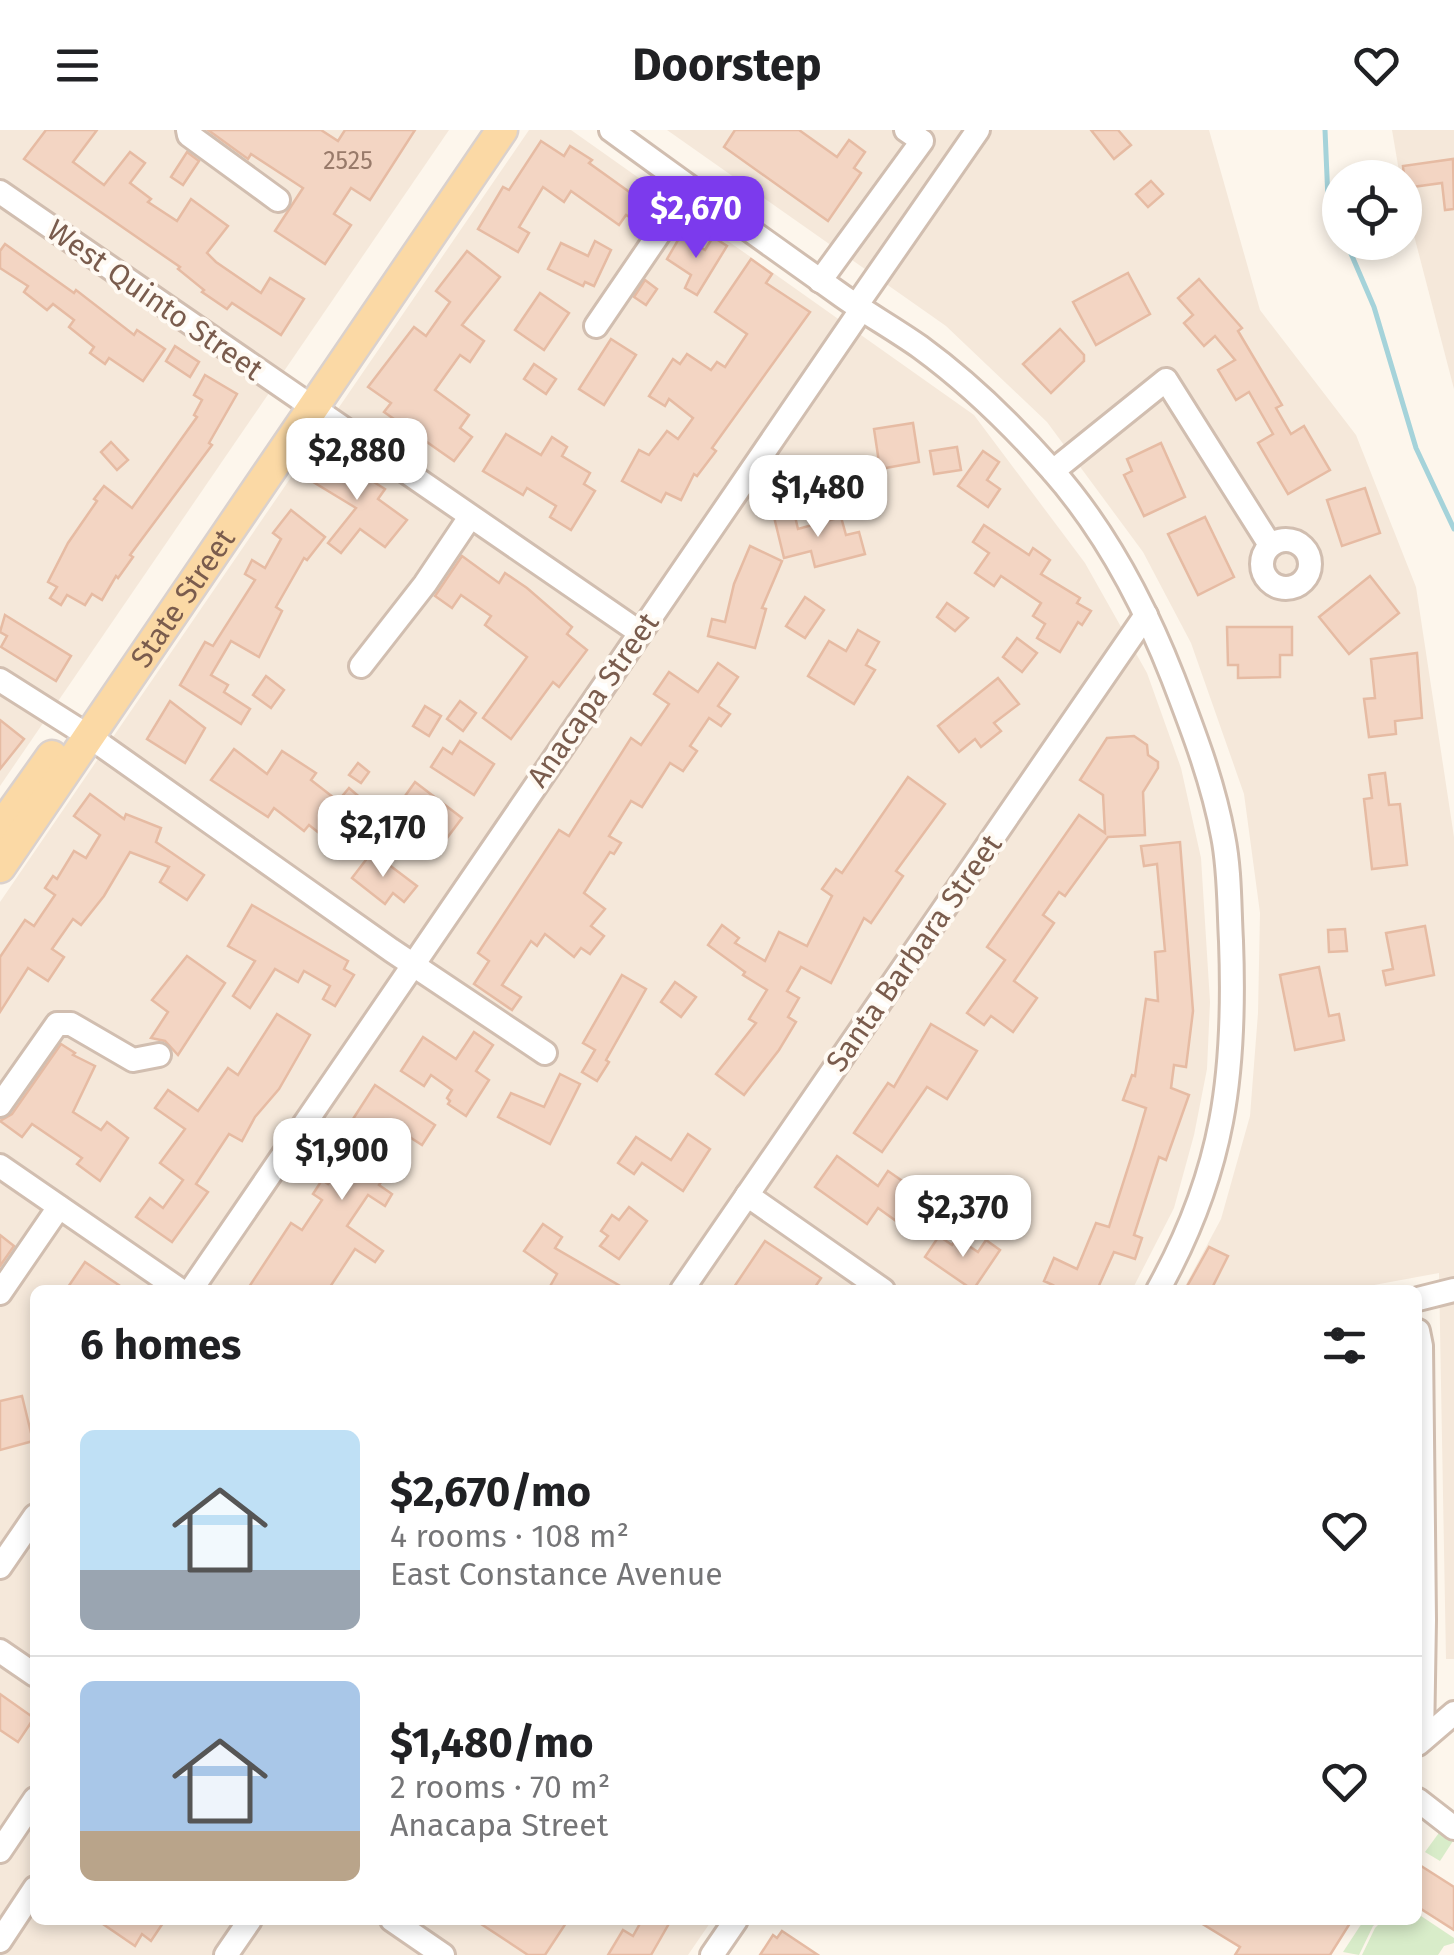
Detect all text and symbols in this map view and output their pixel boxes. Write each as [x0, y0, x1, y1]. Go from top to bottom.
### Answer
icon: menu [50, 38, 105, 93]
text: Doorstep [632, 38, 822, 92]
icon: heart [1349, 38, 1404, 93]
house number: 2525 [323, 146, 373, 176]
map controls [1322, 160, 1422, 260]
button: locate [1322, 160, 1422, 260]
pin: $2,670 [615, 176, 777, 261]
text: $2,670 [650, 189, 742, 227]
street label: West Quinto Street [40, 212, 270, 388]
pin: $2,880 [276, 418, 438, 503]
text: $2,880 [308, 431, 406, 469]
pin: $1,480 [737, 455, 899, 540]
text: $1,480 [771, 468, 865, 506]
street label: State Street [123, 522, 243, 674]
street label: Anacapa Street [520, 606, 667, 794]
pin: $2,170 [302, 795, 464, 880]
text: $2,170 [340, 808, 426, 846]
street label: Santa Barbara Street [819, 827, 1010, 1079]
pin: $1,900 [261, 1118, 423, 1203]
text: $1,900 [295, 1131, 389, 1169]
pin: $2,370 [882, 1175, 1044, 1260]
text: $2,370 [917, 1188, 1009, 1226]
icon: filters [1317, 1318, 1372, 1373]
text: 6 homes [80, 1320, 241, 1370]
text: $2,670/mo [390, 1467, 591, 1517]
icon: home [160, 1470, 280, 1590]
icon: heart [1317, 1503, 1372, 1558]
text: 4 rooms · 108 m² [390, 1517, 629, 1555]
text: East Constance Avenue [390, 1555, 723, 1593]
text: $1,480/mo [390, 1718, 594, 1768]
icon: home [160, 1721, 280, 1841]
icon: heart [1317, 1754, 1372, 1809]
text: 2 rooms · 70 m² [390, 1768, 610, 1806]
text: Anacapa Street [390, 1806, 608, 1844]

